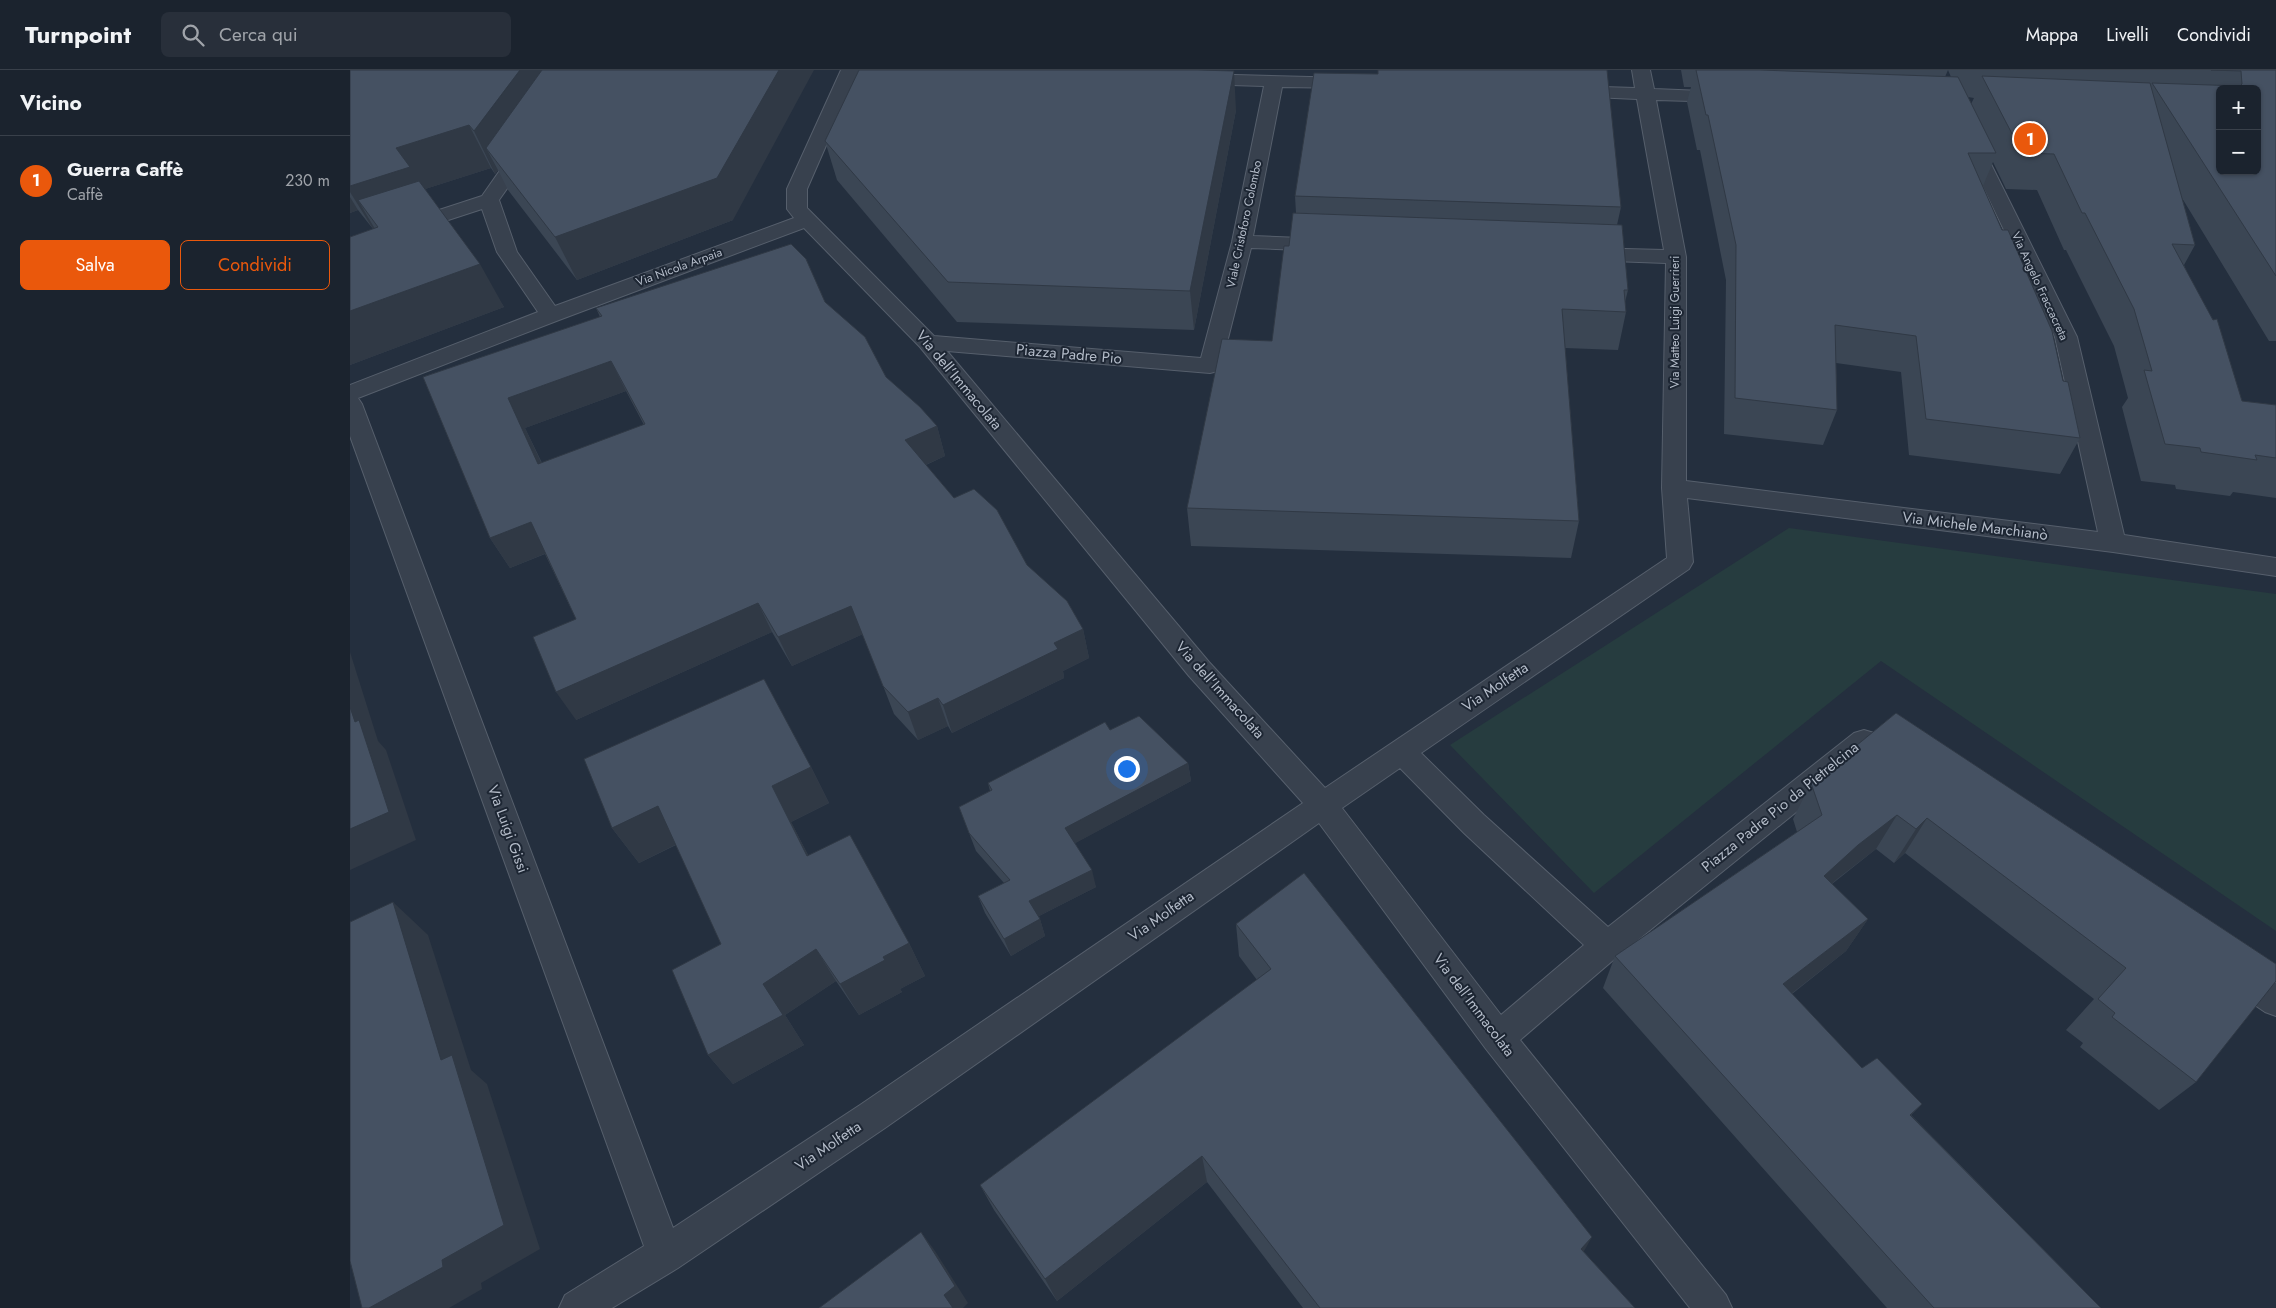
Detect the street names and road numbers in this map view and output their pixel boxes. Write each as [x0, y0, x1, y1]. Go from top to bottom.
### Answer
street label: Viale Cristoforo Colombo [1222, 158, 1266, 289]
street label: Via Angelo Fraccacreta [2007, 229, 2073, 343]
street label: Via Nicola Arpaia [633, 243, 725, 291]
street label: Via Matteo Luigi Guerrieri [1666, 256, 1684, 388]
street label: Via dell'Immacolata [911, 325, 1007, 435]
street label: Piazza Padre Pio [1015, 338, 1123, 370]
street label: Via Michele Marchianò [1901, 506, 2049, 546]
street label: Via dell'Immacolata [1170, 637, 1270, 743]
street label: Via Molfetta [1457, 657, 1533, 717]
street label: Piazza Padre Pio da Pietrelcina [1697, 737, 1863, 877]
street label: Via Luigi Gissi [482, 782, 534, 876]
street label: Via Molfetta [1124, 885, 1198, 947]
street label: Via dell'Immacolata [1428, 949, 1520, 1061]
street label: Via Molfetta [790, 1116, 866, 1176]

